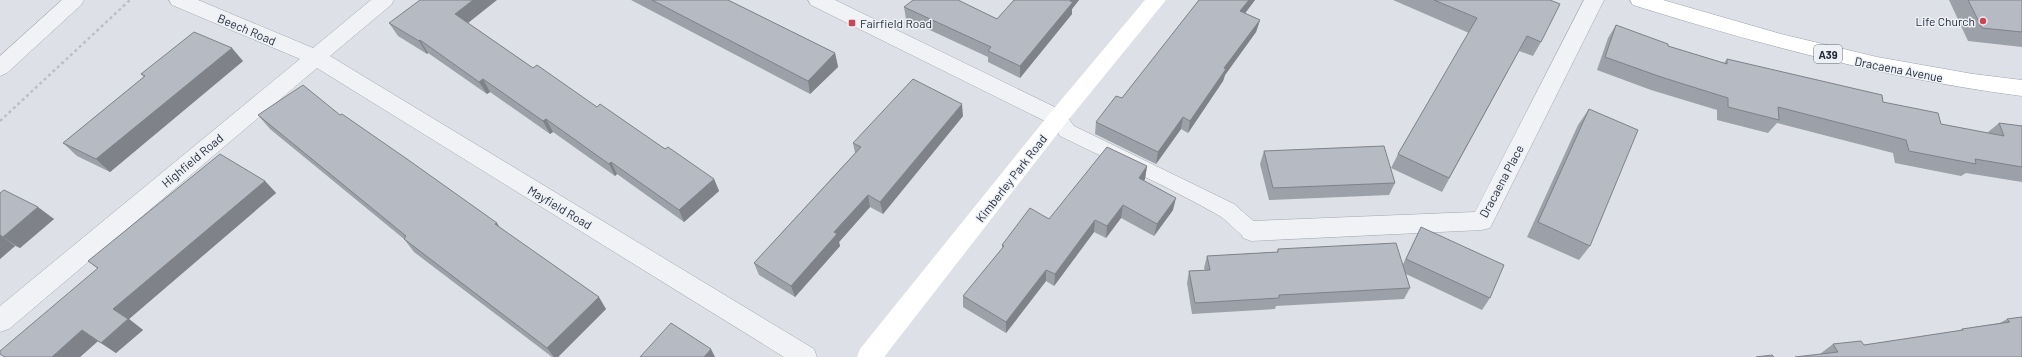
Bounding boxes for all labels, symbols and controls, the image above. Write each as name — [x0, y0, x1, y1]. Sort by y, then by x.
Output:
street label: Beech Road — [216, 10, 278, 48]
place label: Life Church — [1915, 14, 1975, 28]
place label: Fairfield Road — [860, 16, 932, 30]
marker: Life Church — [1978, 16, 1988, 26]
marker: Fairfield Road — [847, 18, 857, 28]
road number: A39 — [1814, 45, 1842, 63]
street label: Dracaena Avenue — [1854, 54, 1944, 84]
street label: Highfield Road — [158, 130, 226, 190]
street label: Kimberley Park Road — [973, 132, 1049, 224]
street label: Dracaena Place — [1476, 142, 1526, 220]
street label: Mayfield Road — [525, 182, 595, 232]

